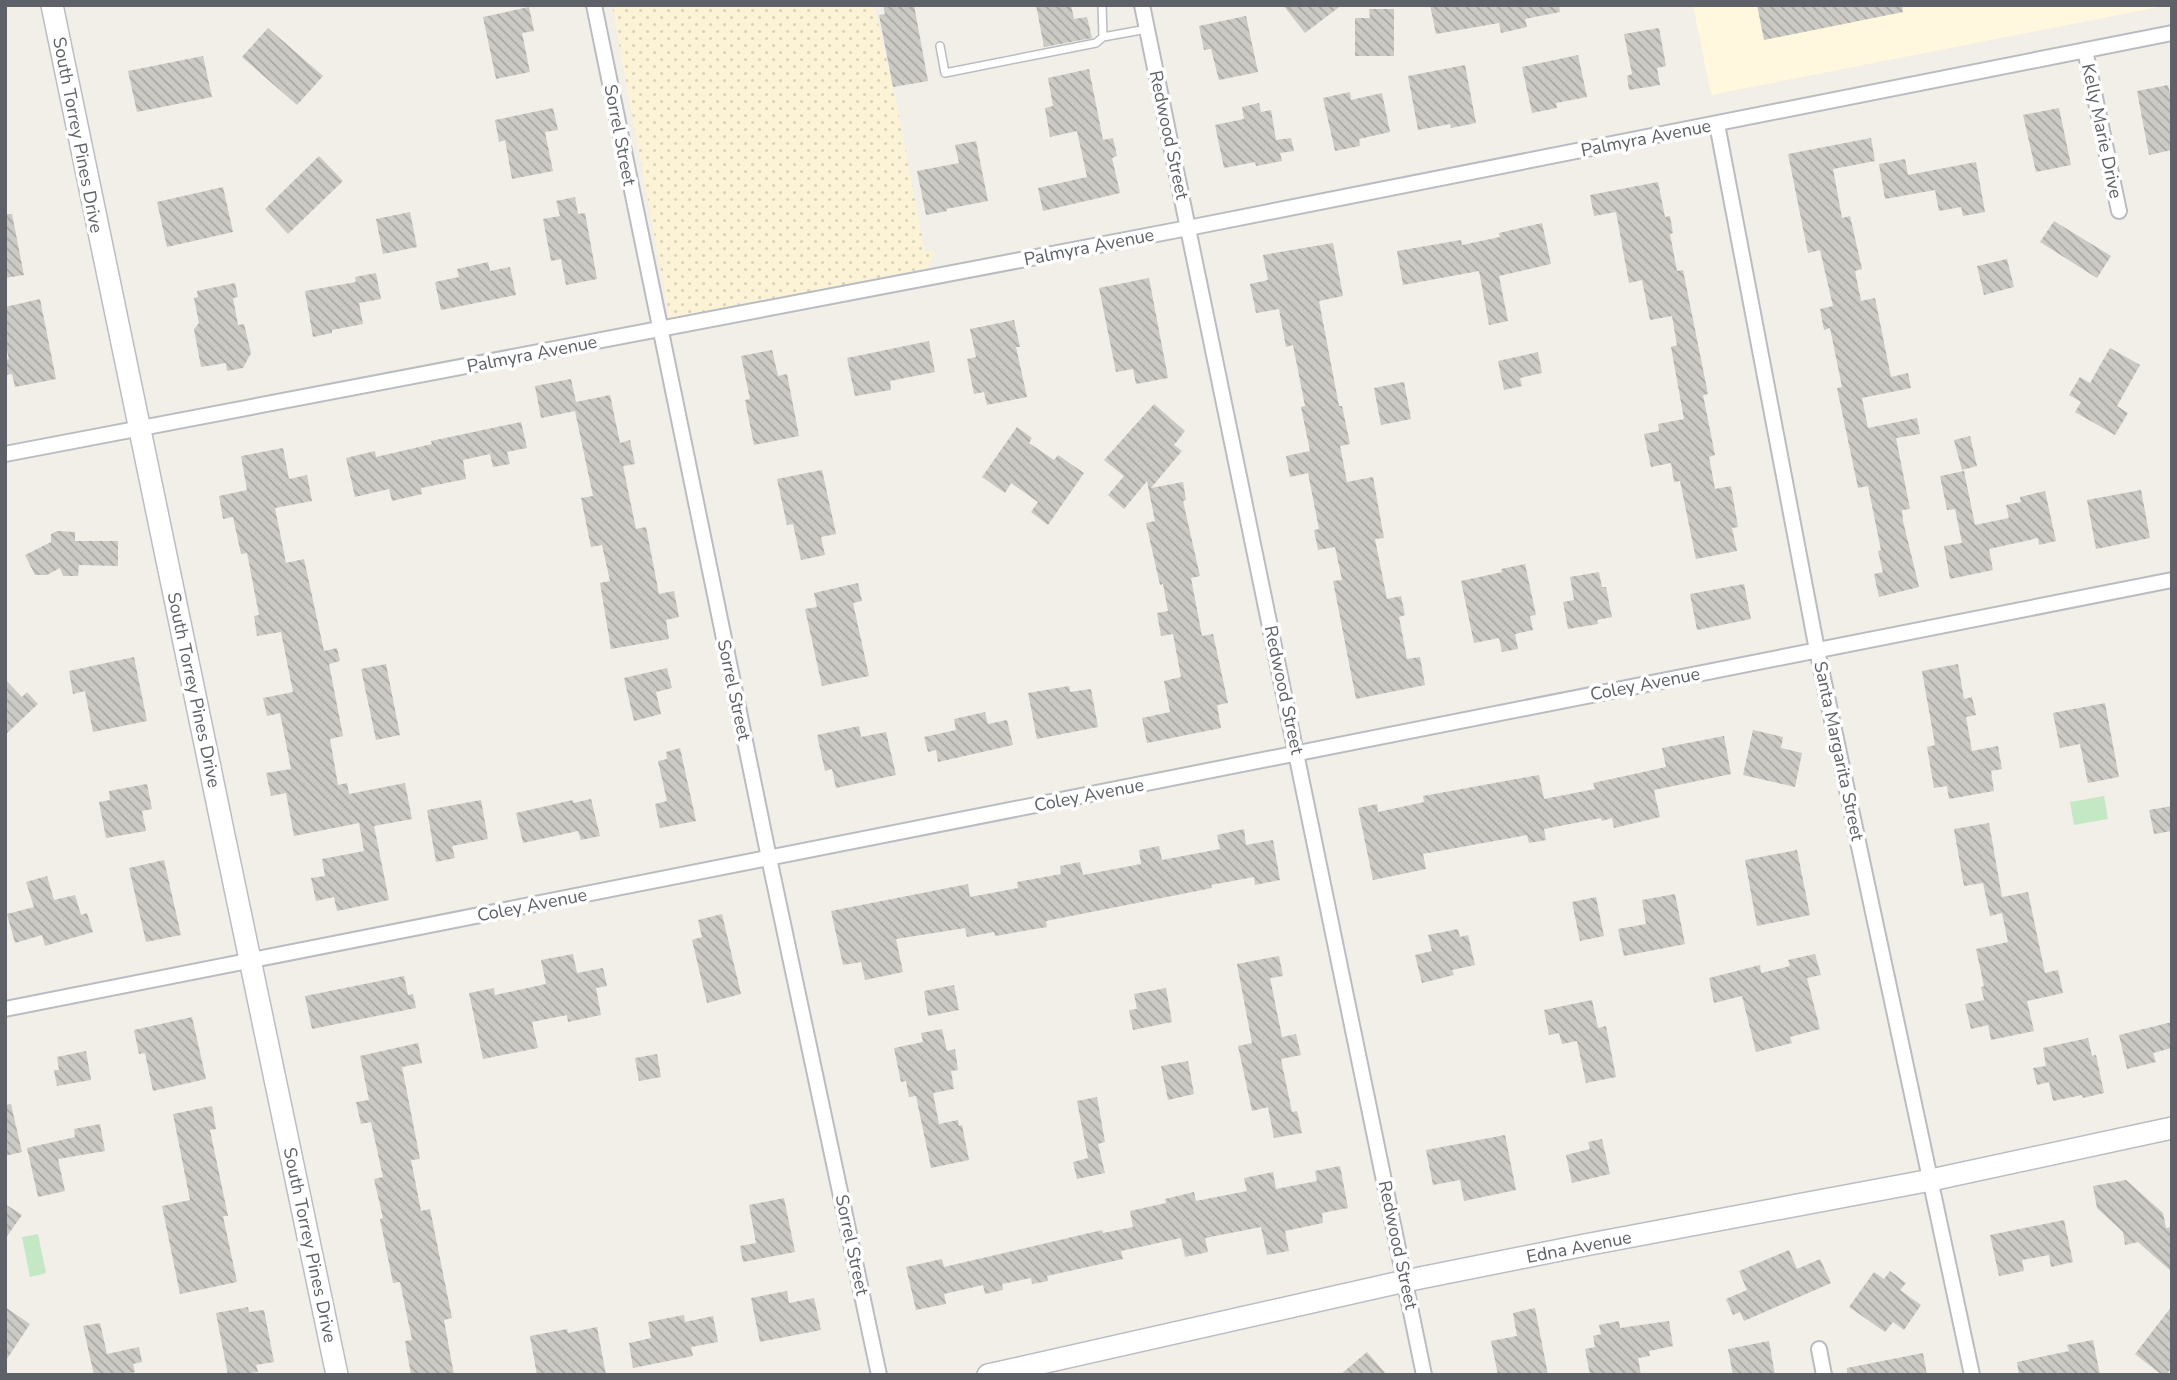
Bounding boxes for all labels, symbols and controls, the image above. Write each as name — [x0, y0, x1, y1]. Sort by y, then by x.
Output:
street label: South Torrey Pines Drive — [47, 35, 109, 235]
street label: Kelly Marie Drive — [2076, 61, 2128, 201]
street label: Redwood Street — [1144, 68, 1195, 202]
street label: Sorrel Street — [598, 82, 642, 188]
street label: Palmyra Avenue — [1579, 114, 1713, 162]
street label: Palmyra Avenue — [1022, 223, 1156, 271]
street label: Palmyra Avenue — [465, 330, 599, 378]
street label: South Torrey Pines Drive — [162, 590, 226, 790]
street label: Redwood Street — [1259, 623, 1310, 757]
street label: Sorrel Street — [712, 637, 757, 743]
street label: Santa Margarita Street — [1808, 659, 1870, 844]
street label: Coley Avenue — [1588, 662, 1702, 706]
street label: Coley Avenue — [1032, 773, 1146, 817]
street label: Coley Avenue — [475, 883, 589, 927]
street label: South Torrey Pines Drive — [278, 1145, 342, 1345]
street label: Redwood Street — [1373, 1178, 1424, 1312]
street label: Sorrel Street — [830, 1192, 875, 1298]
street label: Edna Avenue — [1524, 1225, 1634, 1269]

